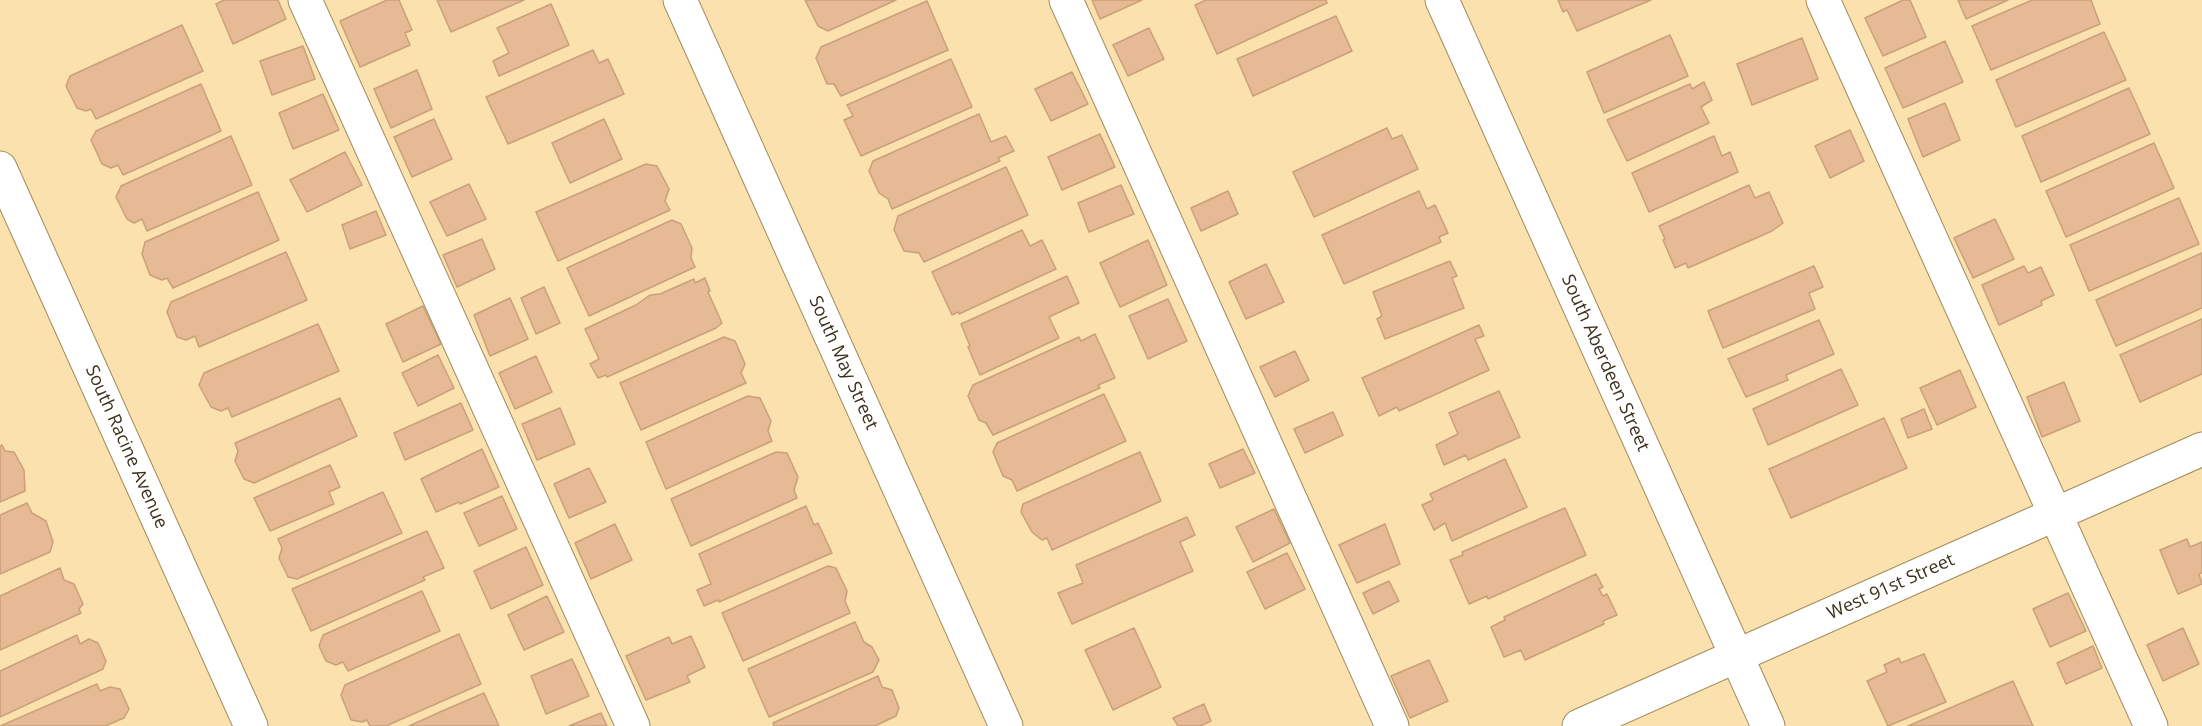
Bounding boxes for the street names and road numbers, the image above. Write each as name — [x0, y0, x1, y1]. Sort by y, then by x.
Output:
street label: South Aberdeen Street — [1556, 271, 1654, 455]
street label: South May Street — [804, 293, 882, 433]
street label: South Racine Avenue — [80, 362, 172, 532]
street label: West 91st Street — [1824, 549, 1958, 625]

